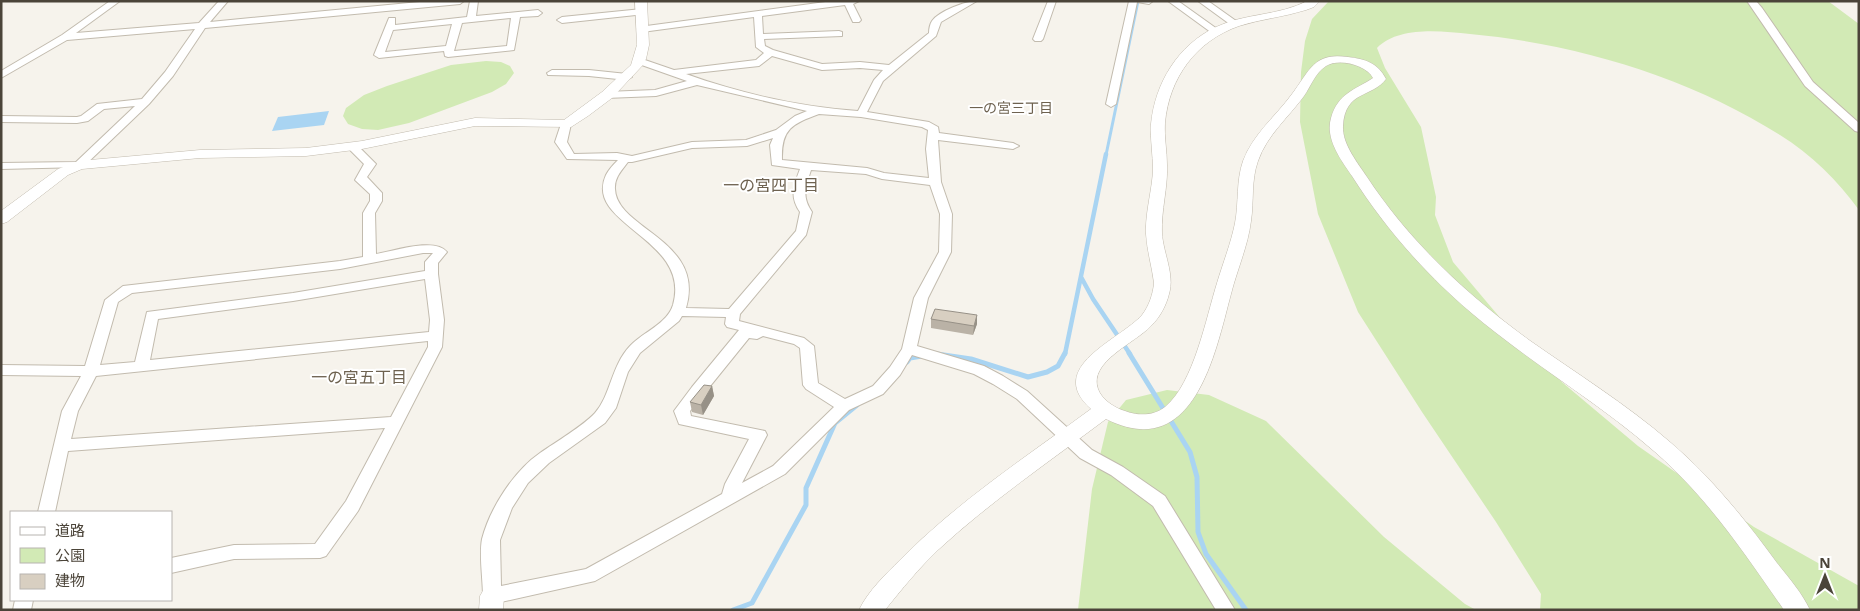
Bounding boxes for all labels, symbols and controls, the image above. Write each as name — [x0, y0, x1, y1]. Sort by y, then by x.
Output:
district label: 一の宮三丁目 — [969, 98, 1053, 117]
district label: 一の宮四丁目 — [723, 174, 819, 196]
district label: 一の宮五丁目 — [311, 366, 407, 388]
legend — [10, 511, 172, 601]
text: 道路 — [55, 520, 85, 540]
text: 公園 — [55, 545, 85, 565]
north arrow — [1800, 551, 1850, 601]
text: N — [1819, 553, 1831, 572]
text: 建物 — [55, 570, 85, 590]

